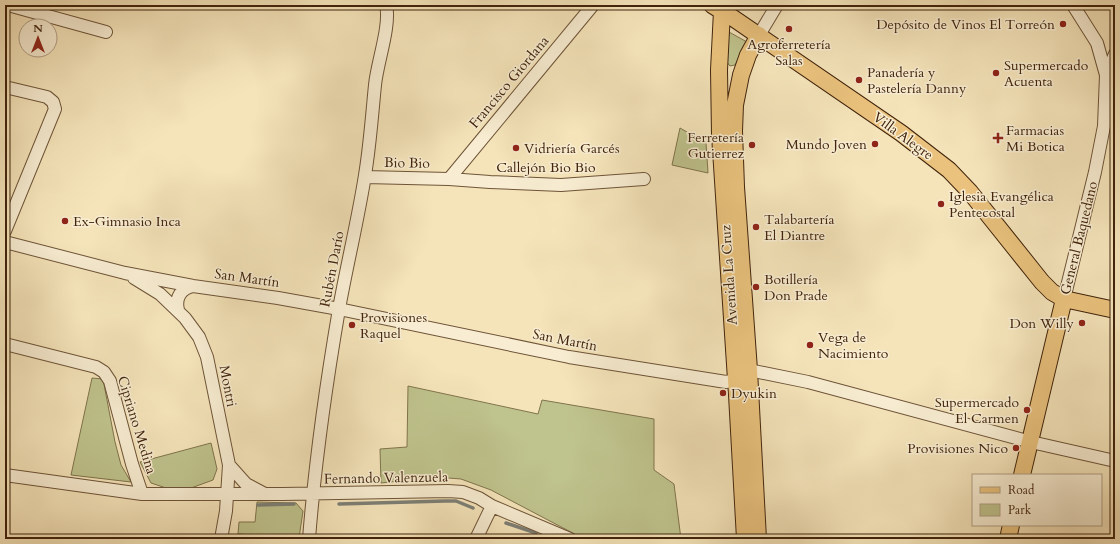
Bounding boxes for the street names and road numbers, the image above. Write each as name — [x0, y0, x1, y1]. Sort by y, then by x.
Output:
street label: Francisco Giordana — [465, 32, 553, 132]
street label: Villa Alegre — [869, 108, 937, 164]
street label: Bio Bio — [384, 153, 430, 173]
street label: Callejón Bio Bio — [496, 158, 596, 177]
street label: General Baquedano — [1056, 179, 1102, 297]
street label: Avenida La Cruz — [716, 223, 742, 326]
street label: Rubén Darío — [315, 229, 349, 309]
street label: San Martín — [213, 264, 281, 292]
street label: San Martín — [531, 324, 599, 356]
street label: Montri — [215, 363, 241, 409]
street label: Cipriano Medina — [113, 374, 161, 476]
street label: Fernando Valenzuela — [324, 467, 448, 489]

